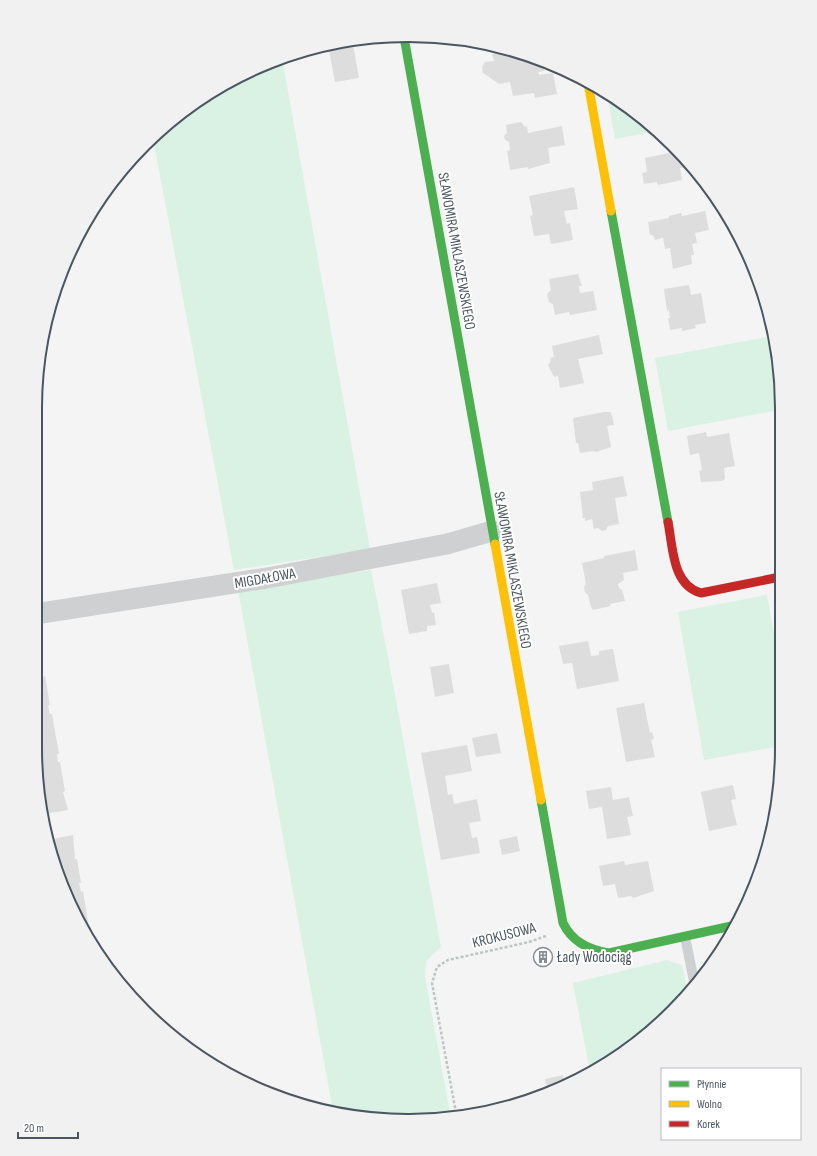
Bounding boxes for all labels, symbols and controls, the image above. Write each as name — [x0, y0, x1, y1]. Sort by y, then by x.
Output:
street label: SŁAWOMIRA MIKLASZEWSKIEGO — [433, 171, 480, 331]
street label: SŁAWOMIRA MIKLASZEWSKIEGO — [489, 490, 536, 650]
street label: MIGDAŁOWA — [233, 564, 298, 593]
street label: KROKUSOWA — [470, 918, 538, 953]
building icon: Łady Wodociąg — [532, 946, 554, 968]
place label: Łady Wodociąg — [556, 948, 632, 967]
legend — [661, 1068, 801, 1140]
text: Płynnie — [697, 1077, 727, 1092]
text: Wolno — [697, 1097, 722, 1112]
scale bar — [18, 1114, 78, 1140]
text: Korek — [697, 1117, 720, 1132]
text: 20 m — [24, 1121, 44, 1136]

